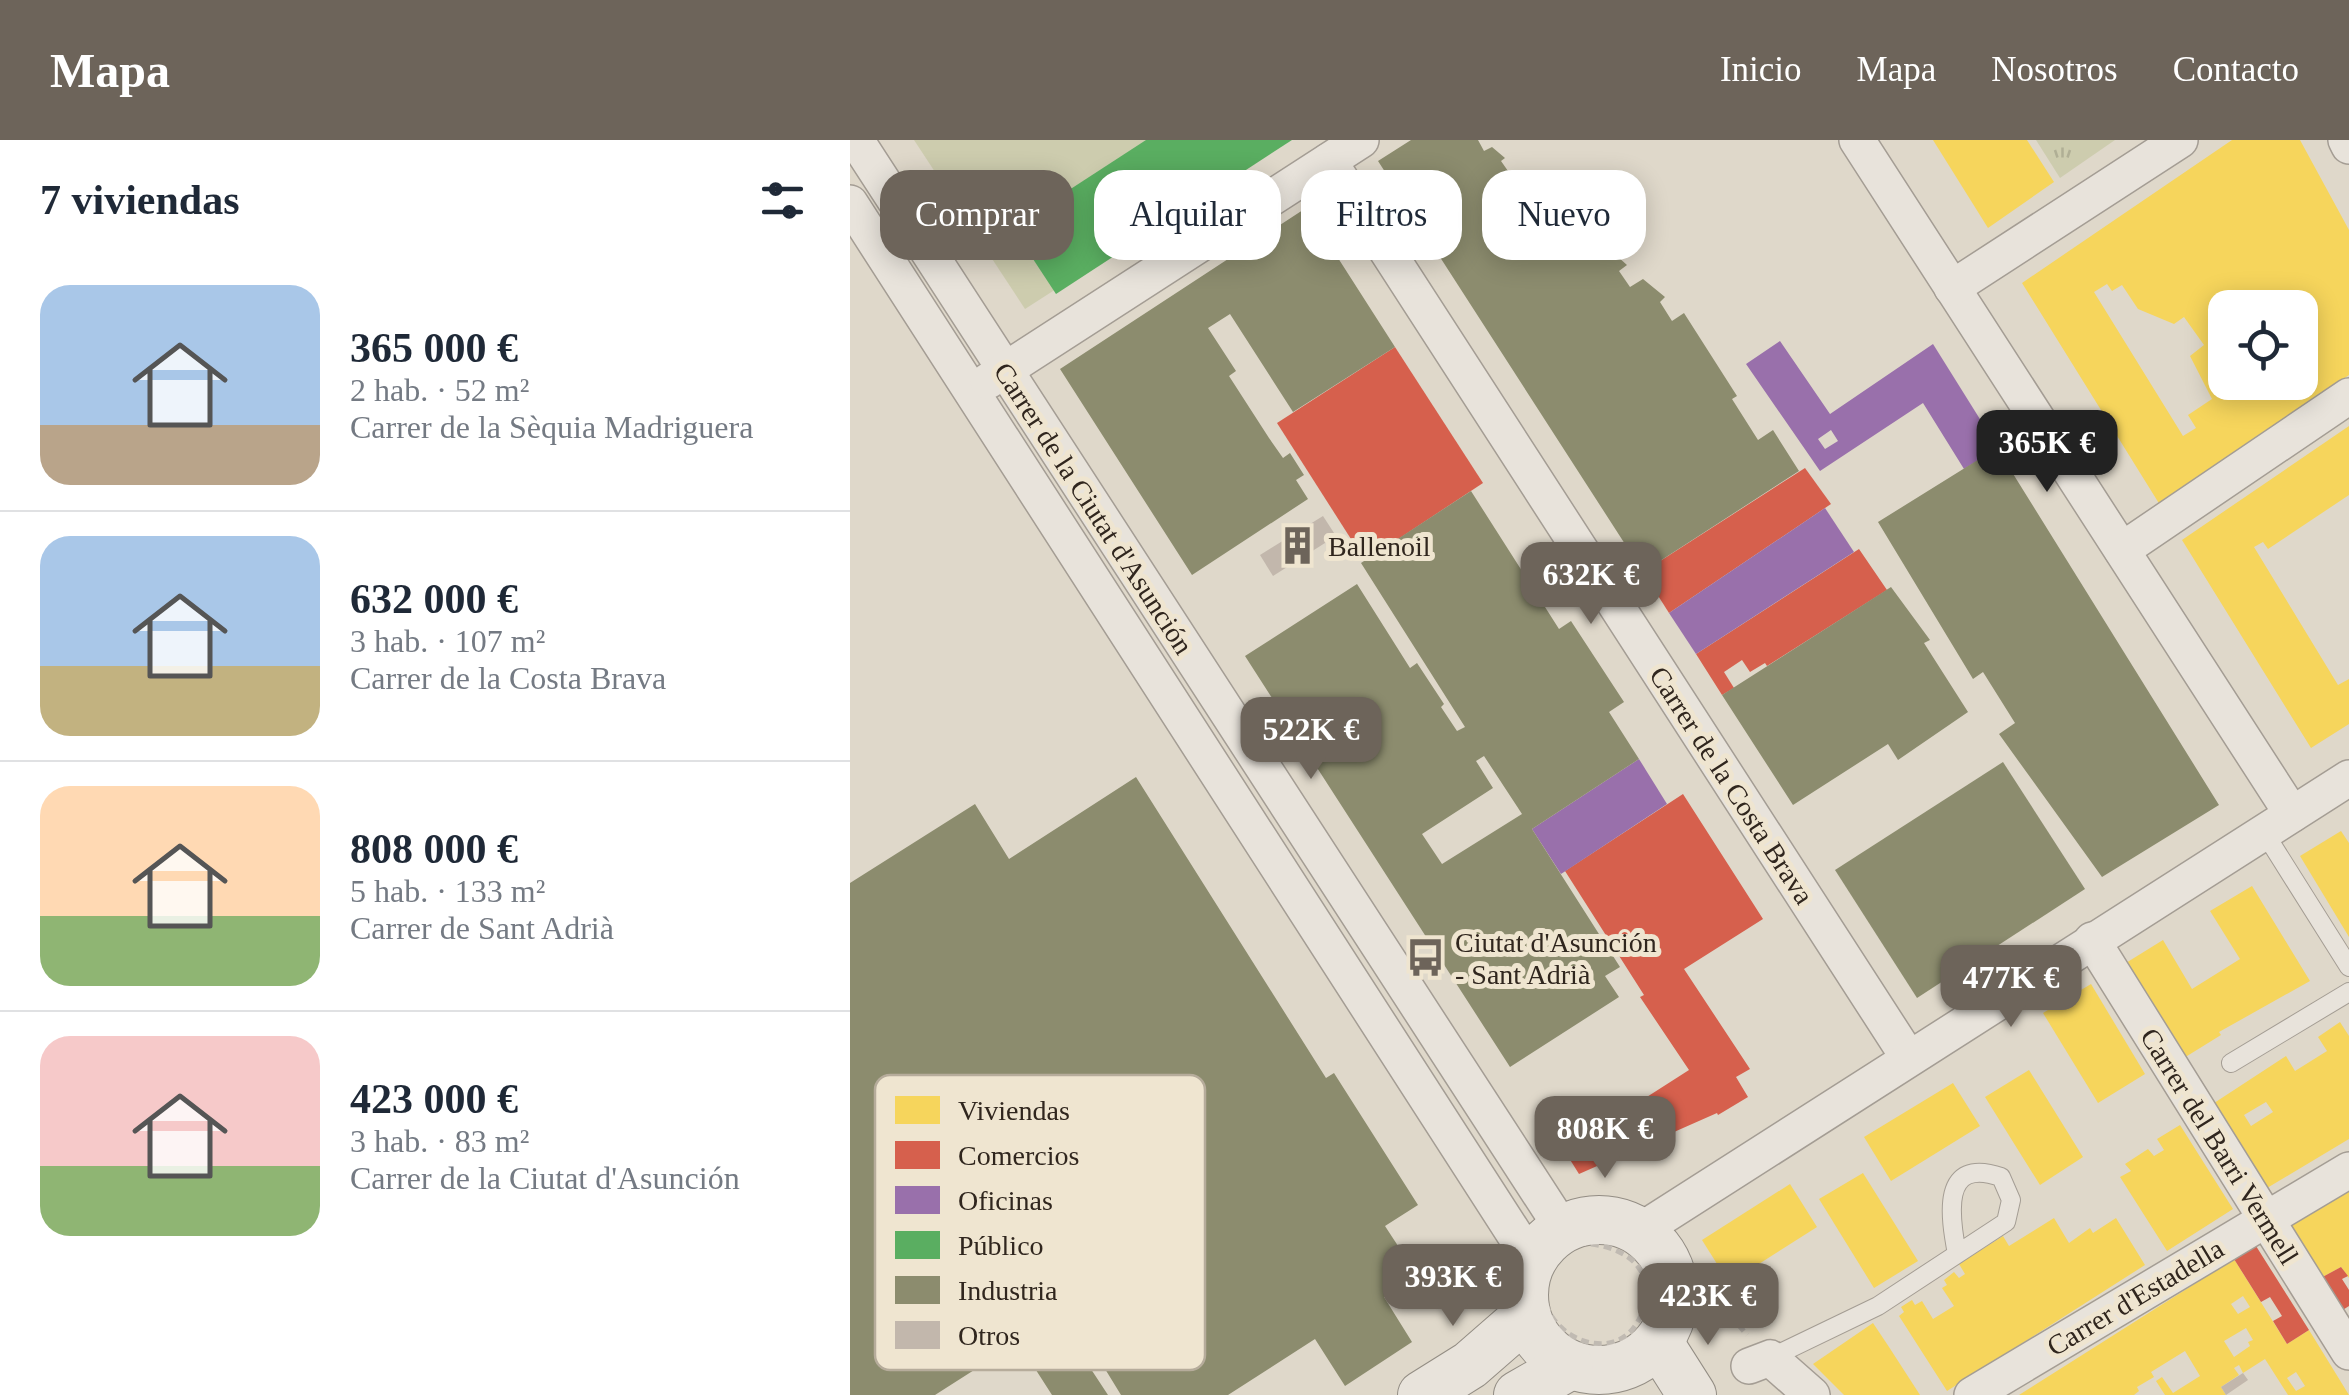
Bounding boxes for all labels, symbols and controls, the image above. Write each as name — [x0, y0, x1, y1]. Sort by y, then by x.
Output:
text: Mapa — [50, 44, 170, 97]
text: Inicio — [1720, 50, 1802, 89]
text: Mapa — [1857, 50, 1936, 89]
text: Nosotros — [1991, 50, 2118, 89]
text: Contacto — [2173, 50, 2299, 89]
chip: Comprar — [880, 170, 1074, 260]
chip: Alquilar — [1094, 170, 1281, 260]
chip: Filtros — [1301, 170, 1462, 260]
chip: Nuevo — [1482, 170, 1646, 260]
icon: filters — [755, 173, 810, 228]
text: 7 viviendas — [40, 177, 240, 223]
map controls — [2208, 290, 2318, 400]
button: locate — [2208, 290, 2318, 400]
icon: home — [120, 325, 240, 445]
text: 365 000 € — [350, 325, 518, 371]
street label: Carrer de la Ciutat d'Asunción — [988, 357, 1199, 660]
text: 2 hab. · 52 m² — [350, 372, 529, 408]
text: Carrer de la Sèquia Madriguera — [350, 409, 753, 445]
pin: 365K € — [1966, 410, 2128, 495]
text: 365K € — [1999, 424, 2095, 460]
building icon: Ballenoil — [1277, 525, 1319, 567]
place label: Ballenoil — [1328, 531, 1431, 562]
pin: 632K € — [1510, 542, 1672, 627]
text: 632K € — [1543, 556, 1639, 592]
icon: home — [120, 576, 240, 696]
text: 632 000 € — [350, 576, 518, 622]
text: 3 hab. · 107 m² — [350, 623, 545, 659]
text: Carrer de la Costa Brava — [350, 660, 666, 696]
street label: Carrer de la Costa Brava — [1643, 661, 1820, 910]
pin: 522K € — [1230, 697, 1392, 782]
text: 522K € — [1263, 711, 1359, 747]
icon: home — [120, 826, 240, 946]
text: 808 000 € — [350, 826, 518, 872]
text: 5 hab. · 133 m² — [350, 873, 545, 909]
text: Carrer de Sant Adrià — [350, 910, 614, 946]
place label: Ciutat d'Asunción - Sant Adrià — [1455, 927, 1657, 990]
bus stop icon: Ciutat d'Asunción - Sant Adrià — [1404, 937, 1446, 979]
pin: 477K € — [1930, 945, 2092, 1030]
text: 477K € — [1963, 959, 2059, 995]
street label: Carrer del Barri Vermell — [2134, 1023, 2305, 1270]
legend — [875, 1075, 1205, 1370]
icon: home — [120, 1076, 240, 1196]
text: 423 000 € — [350, 1076, 518, 1122]
text: Viviendas — [958, 1095, 1070, 1126]
pin: 808K € — [1524, 1096, 1686, 1181]
text: 808K € — [1557, 1110, 1653, 1146]
text: 3 hab. · 83 m² — [350, 1123, 529, 1159]
text: Comercios — [958, 1140, 1079, 1171]
text: Carrer de la Ciutat d'Asunción — [350, 1160, 740, 1196]
text: Oficinas — [958, 1185, 1053, 1216]
text: Público — [958, 1230, 1044, 1261]
street label: Carrer d'Estadella — [2041, 1232, 2230, 1362]
pin: 393K € — [1372, 1244, 1534, 1329]
text: 393K € — [1405, 1258, 1501, 1294]
pin: 423K € — [1627, 1263, 1789, 1348]
text: Industria — [958, 1275, 1058, 1306]
text: 423K € — [1660, 1277, 1756, 1313]
text: Otros — [958, 1320, 1020, 1351]

